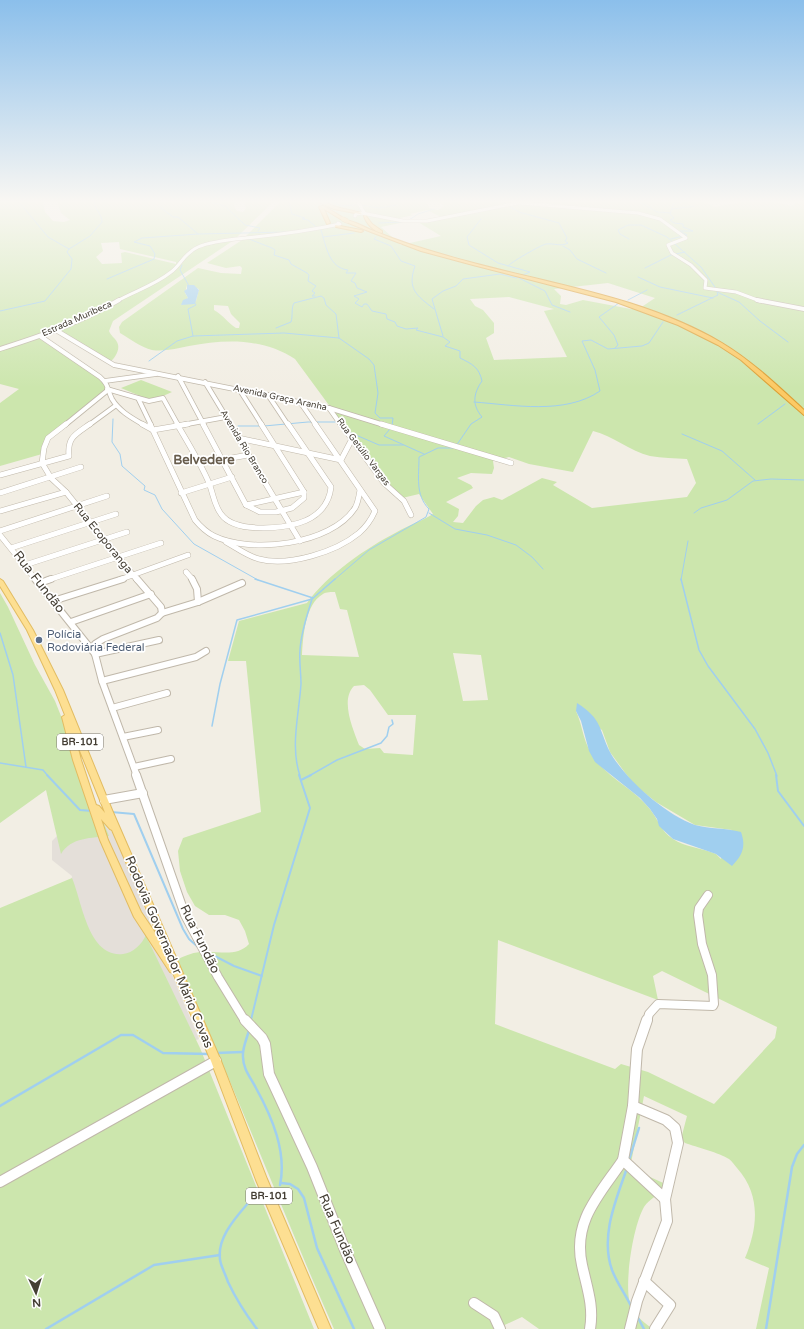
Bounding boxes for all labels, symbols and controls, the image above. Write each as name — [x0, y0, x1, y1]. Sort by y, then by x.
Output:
street label: Estrada Muribeca — [40, 299, 114, 339]
street label: Avenida Graça Aranha — [232, 383, 328, 413]
street label: Avenida Rio Branco — [218, 408, 271, 486]
street label: Rua Getúlio Vargas — [334, 416, 392, 488]
district label: Belvedere — [173, 452, 235, 468]
street label: Rua Ecoporanga — [71, 500, 135, 576]
street label: Rua Fundão — [10, 548, 68, 616]
place label: Polícia Rodoviária Federal — [47, 628, 145, 654]
marker: Polícia Rodoviária Federal — [34, 635, 44, 645]
road number: BR-101 — [57, 734, 103, 750]
street label: Rodovia Governador Mário Covas — [121, 854, 217, 1050]
street label: Rua Fundão — [176, 902, 224, 976]
road number: BR-101 — [246, 1188, 292, 1204]
street label: Rua Fundão — [315, 1192, 359, 1267]
north arrow — [16, 1273, 56, 1313]
text: N — [32, 1296, 42, 1309]

